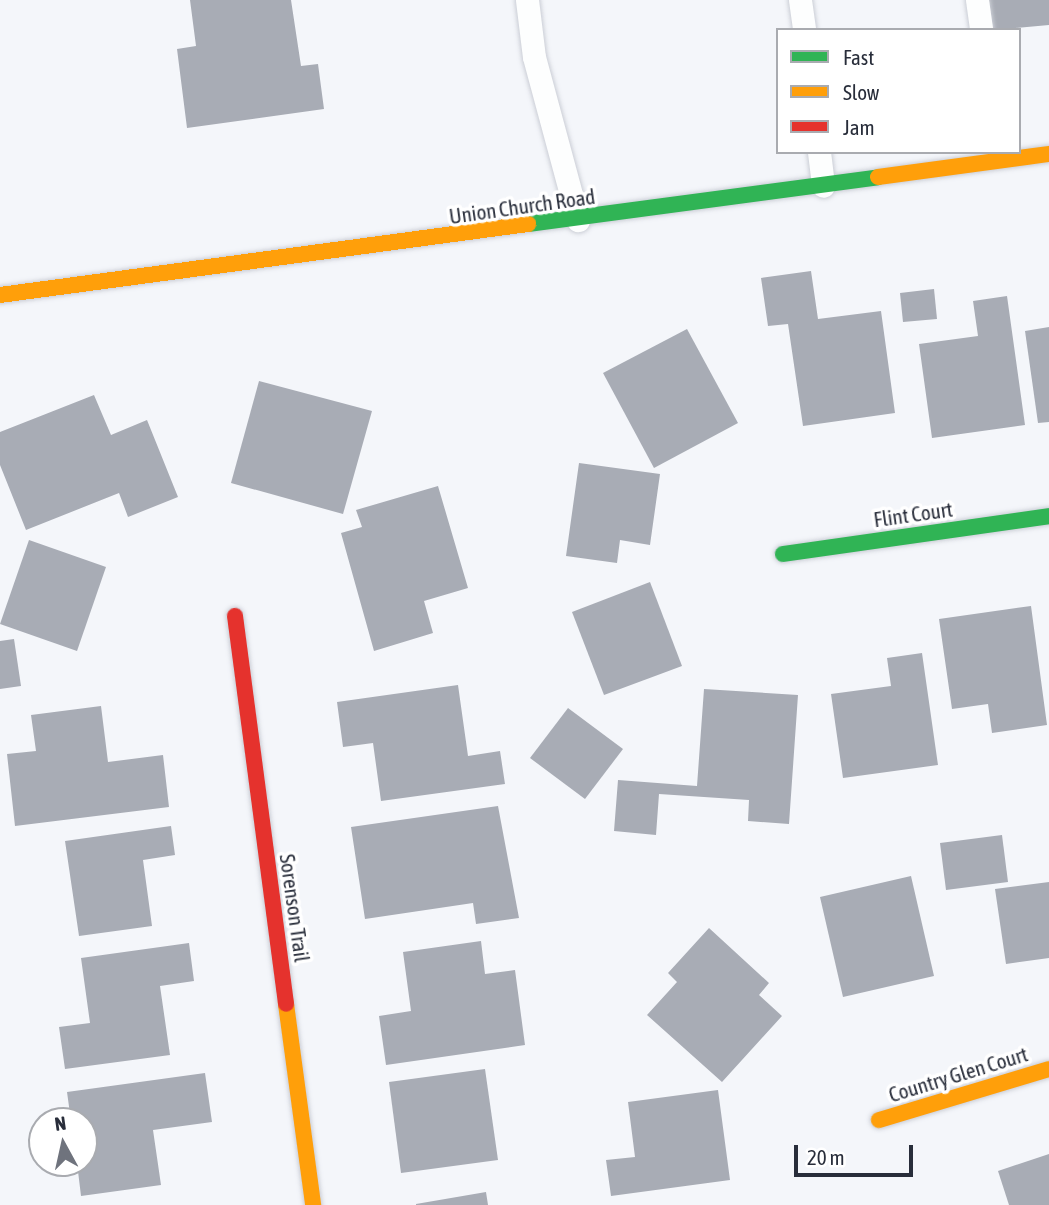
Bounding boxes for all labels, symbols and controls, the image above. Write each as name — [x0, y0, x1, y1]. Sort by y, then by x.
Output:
legend — [776, 28, 1021, 154]
text: Fast — [843, 45, 874, 69]
text: Slow — [843, 80, 879, 104]
text: Jam — [843, 115, 875, 139]
street label: Union Church Road — [447, 183, 597, 229]
street label: Flint Court — [872, 496, 954, 532]
street label: Sorenson Trail — [275, 852, 315, 964]
street label: Country Glen Court — [885, 1041, 1031, 1107]
north arrow — [28, 1107, 98, 1177]
text: N — [53, 1112, 67, 1135]
scale bar — [797, 1132, 916, 1176]
text: 20 m — [807, 1145, 845, 1169]

